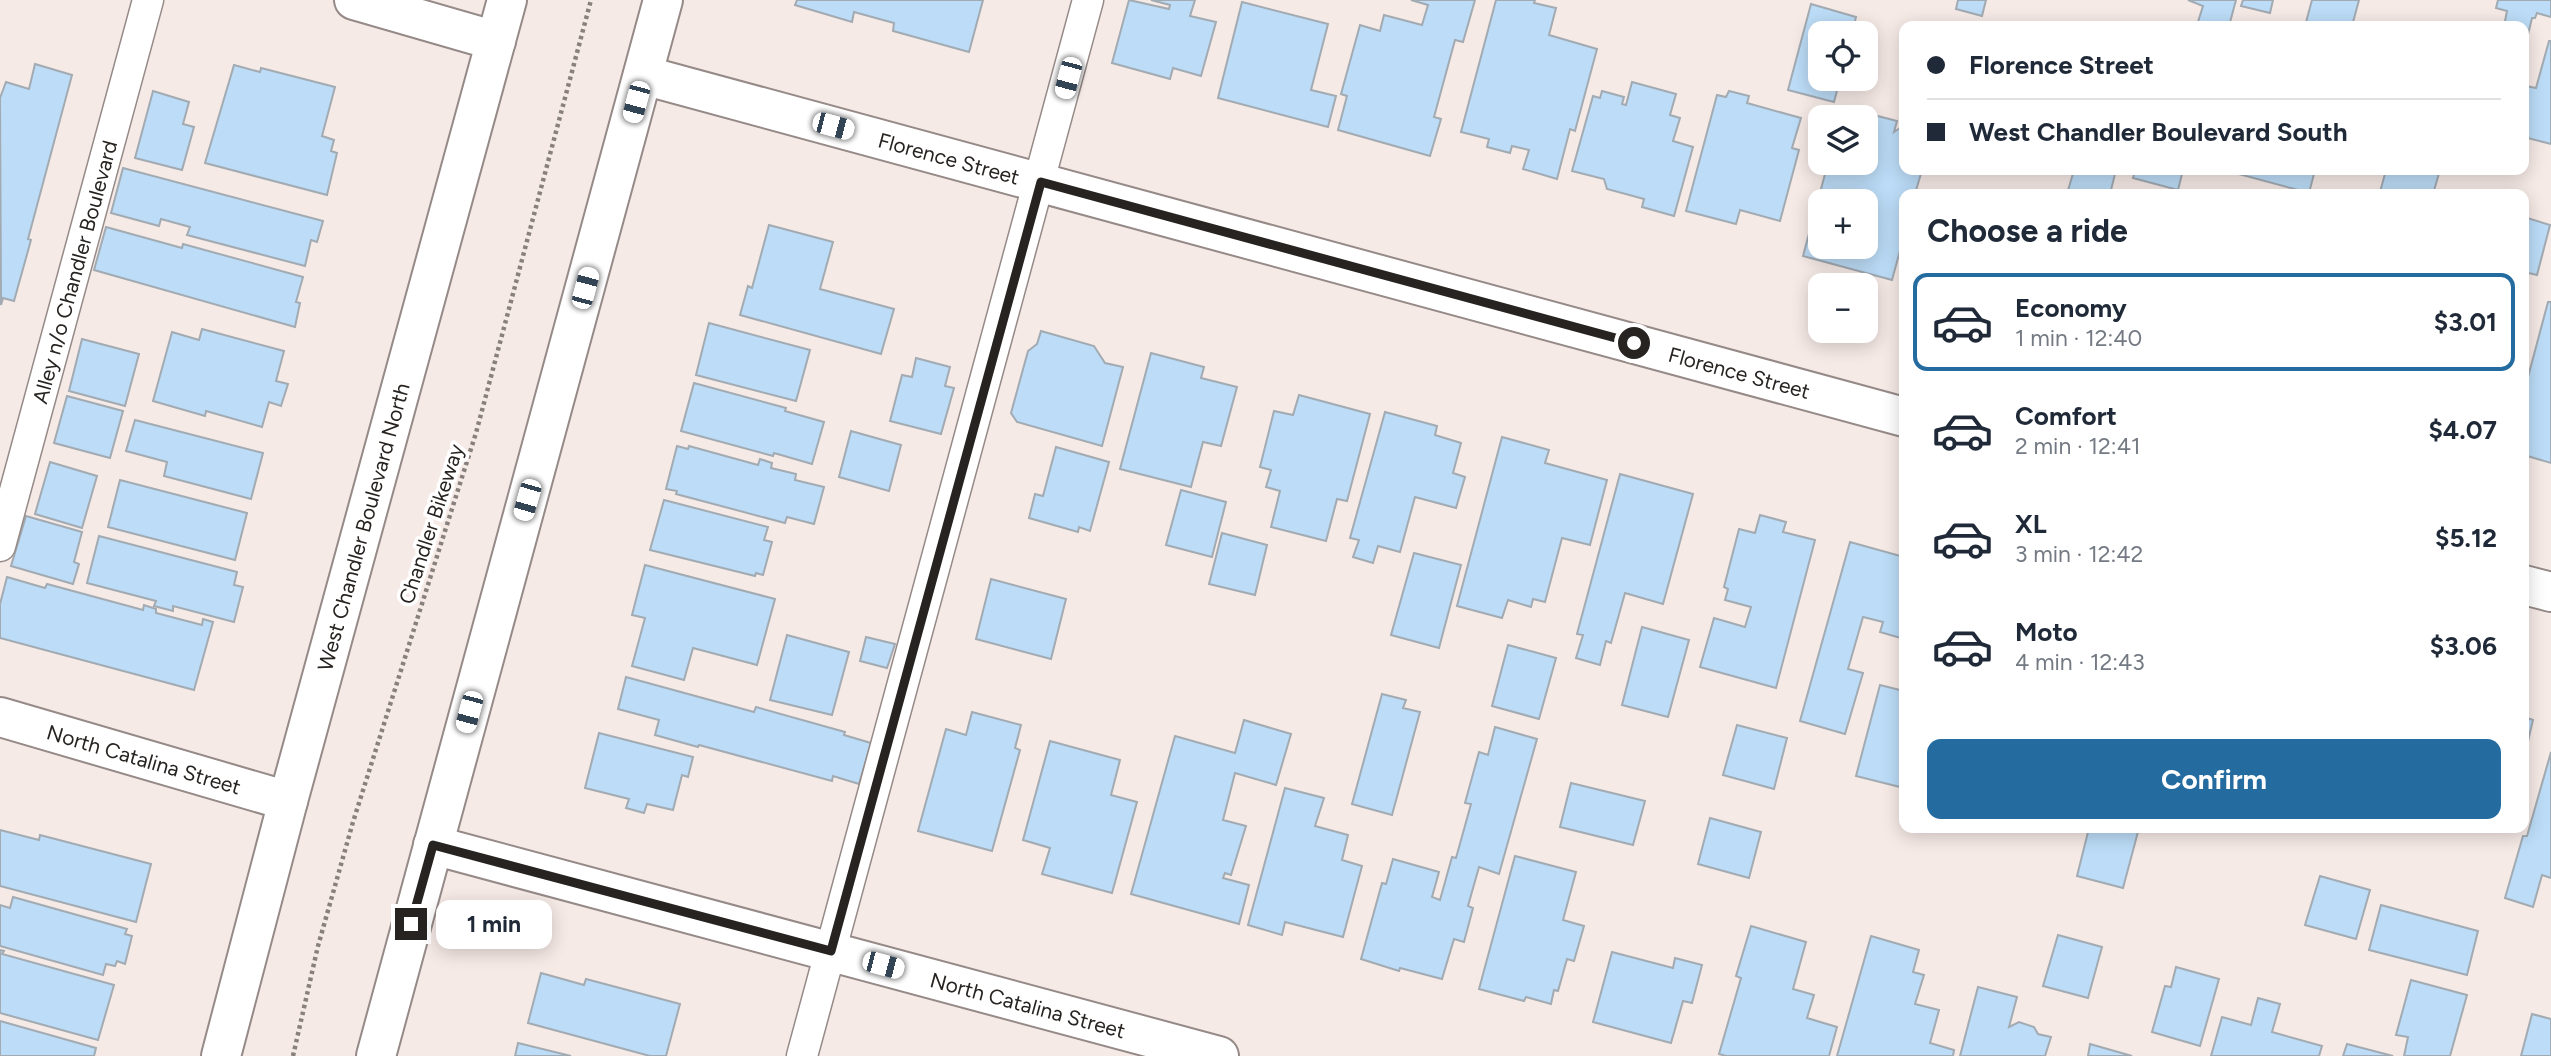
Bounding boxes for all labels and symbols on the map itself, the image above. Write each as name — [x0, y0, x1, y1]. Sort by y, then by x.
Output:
car — [1053, 55, 1084, 101]
car — [621, 79, 652, 125]
car — [810, 110, 857, 142]
street label: Florence Street — [876, 127, 1022, 189]
street label: Alley n/o Chandler Boulevard — [27, 138, 122, 406]
car — [570, 265, 601, 311]
route start — [1618, 327, 1650, 359]
street label: Florence Street — [1666, 341, 1813, 403]
street label: West Chandler Boulevard North — [312, 380, 414, 674]
street label: Chandler Bikeway — [393, 441, 469, 607]
car — [512, 477, 543, 523]
car — [454, 689, 485, 735]
street label: North Catalina Street — [44, 719, 244, 799]
callout: 1 min — [436, 900, 551, 948]
route end — [395, 908, 427, 940]
car — [860, 949, 907, 981]
street label: North Catalina Street — [928, 967, 1128, 1043]

